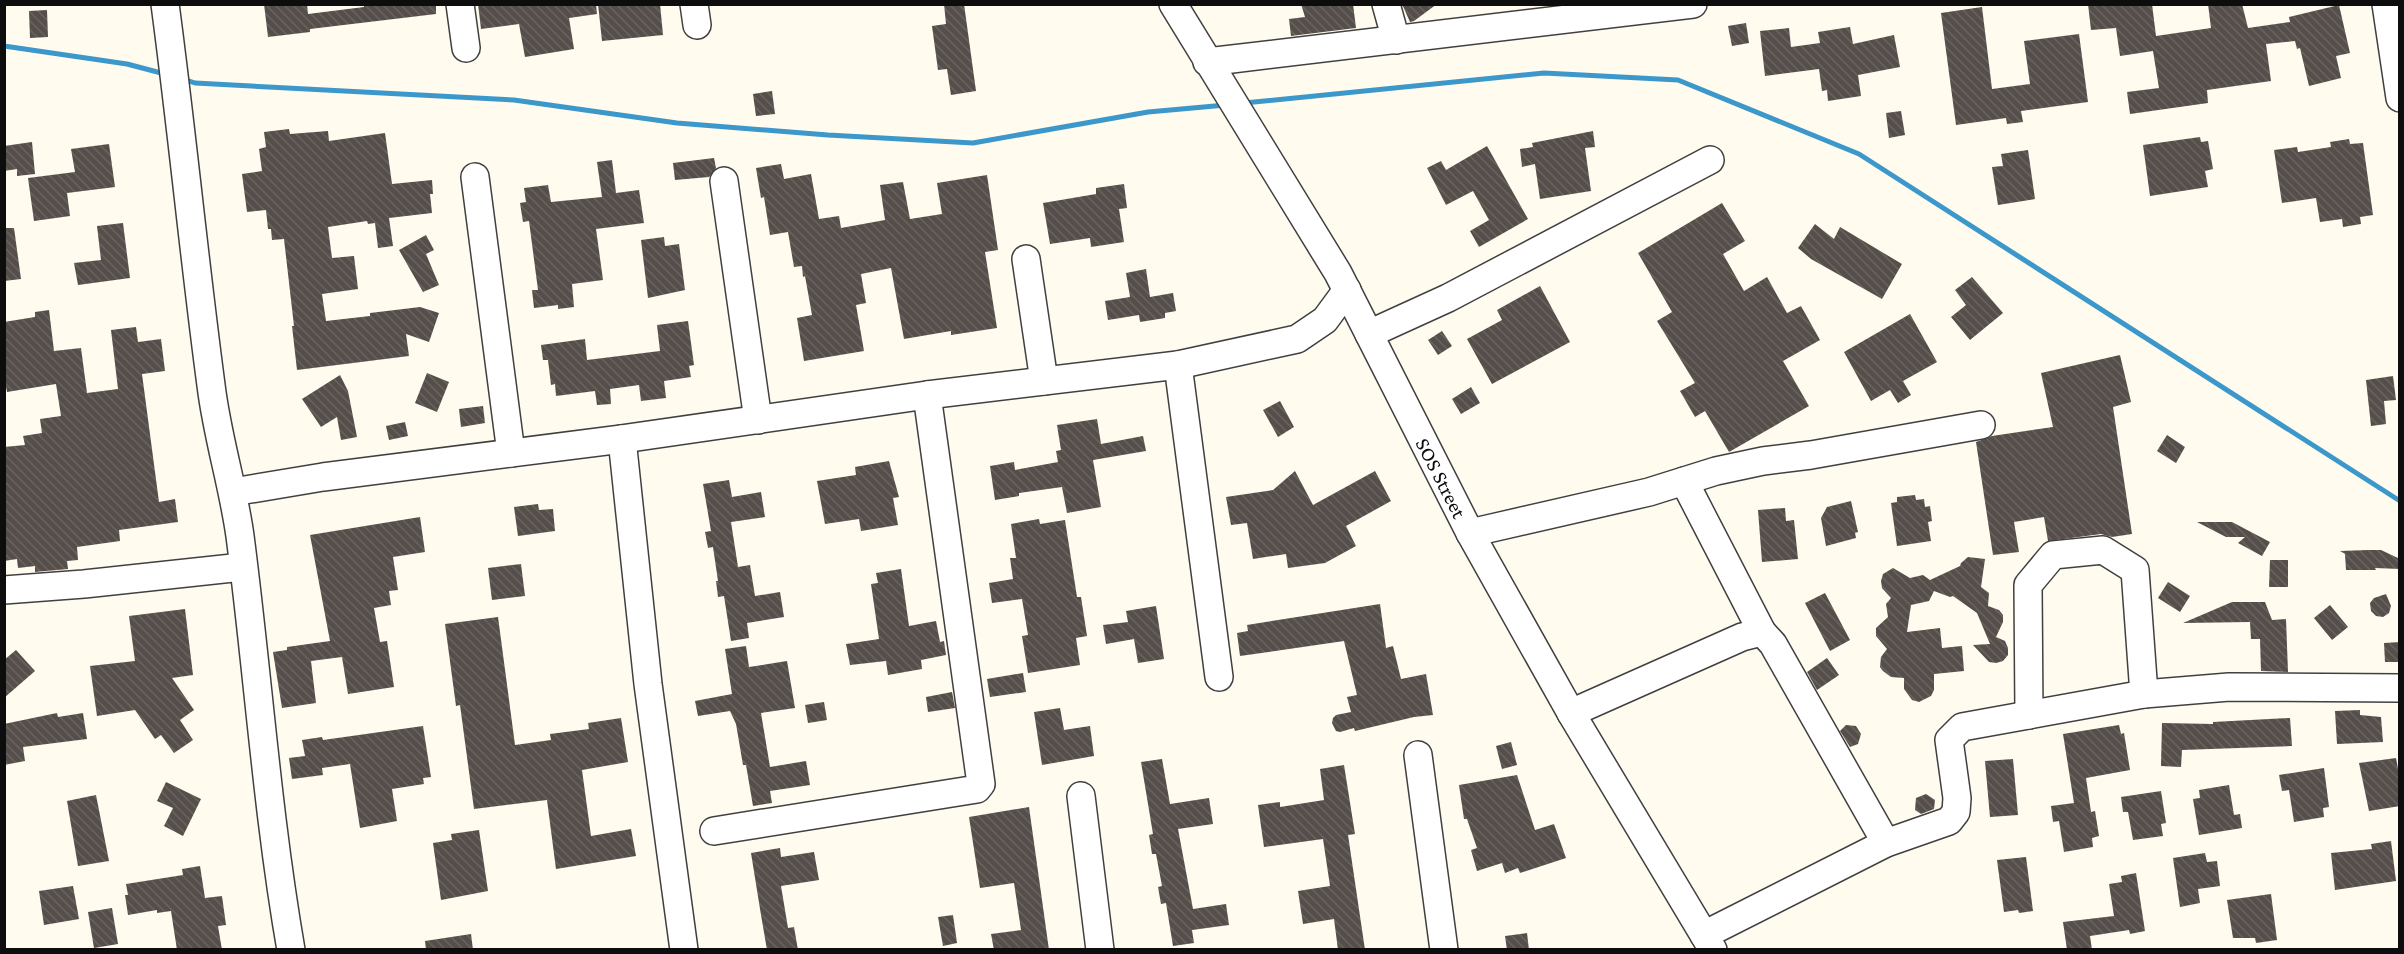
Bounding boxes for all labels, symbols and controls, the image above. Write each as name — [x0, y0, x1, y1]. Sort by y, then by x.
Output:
street label: SOS Street — [1411, 434, 1472, 523]

